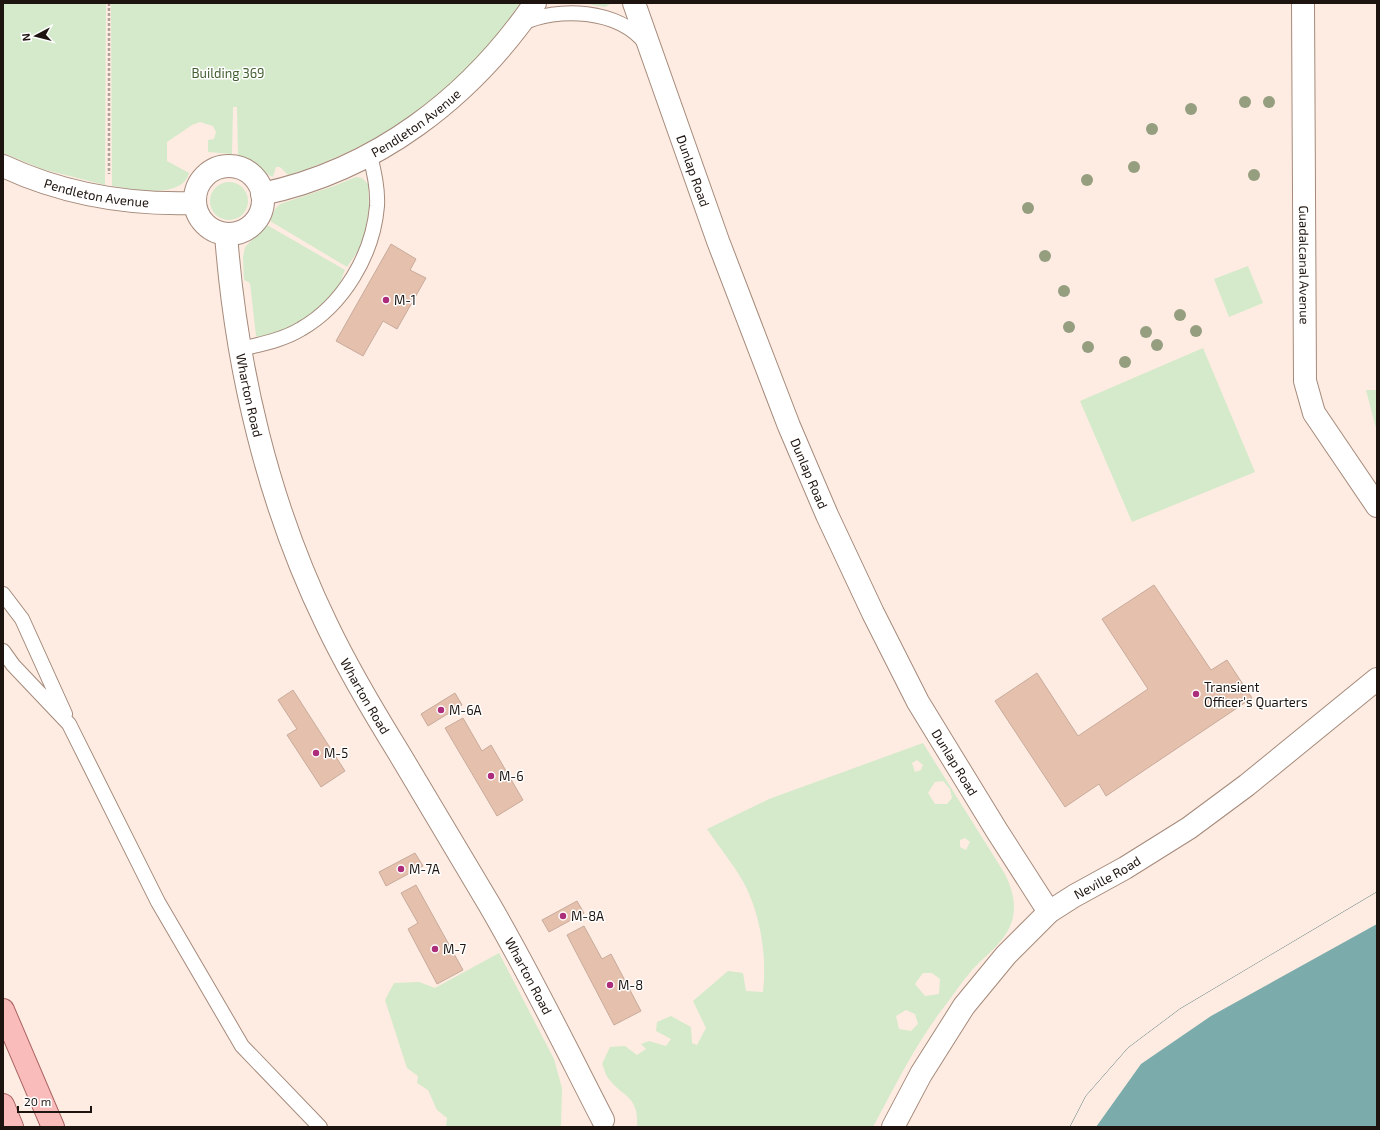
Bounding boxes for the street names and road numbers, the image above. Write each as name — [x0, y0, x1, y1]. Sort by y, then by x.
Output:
street label: Pendleton Avenue — [368, 85, 464, 160]
street label: Dunlap Road — [673, 133, 713, 209]
street label: Pendleton Avenue — [42, 175, 150, 210]
street label: Guadalcanal Avenue — [1296, 205, 1313, 325]
street label: Wharton Road — [233, 352, 266, 439]
street label: Dunlap Road — [787, 436, 831, 511]
street label: Wharton Road — [337, 655, 393, 737]
street label: Dunlap Road — [928, 726, 981, 798]
street label: Neville Road — [1071, 852, 1143, 902]
street label: Wharton Road — [502, 934, 556, 1017]

